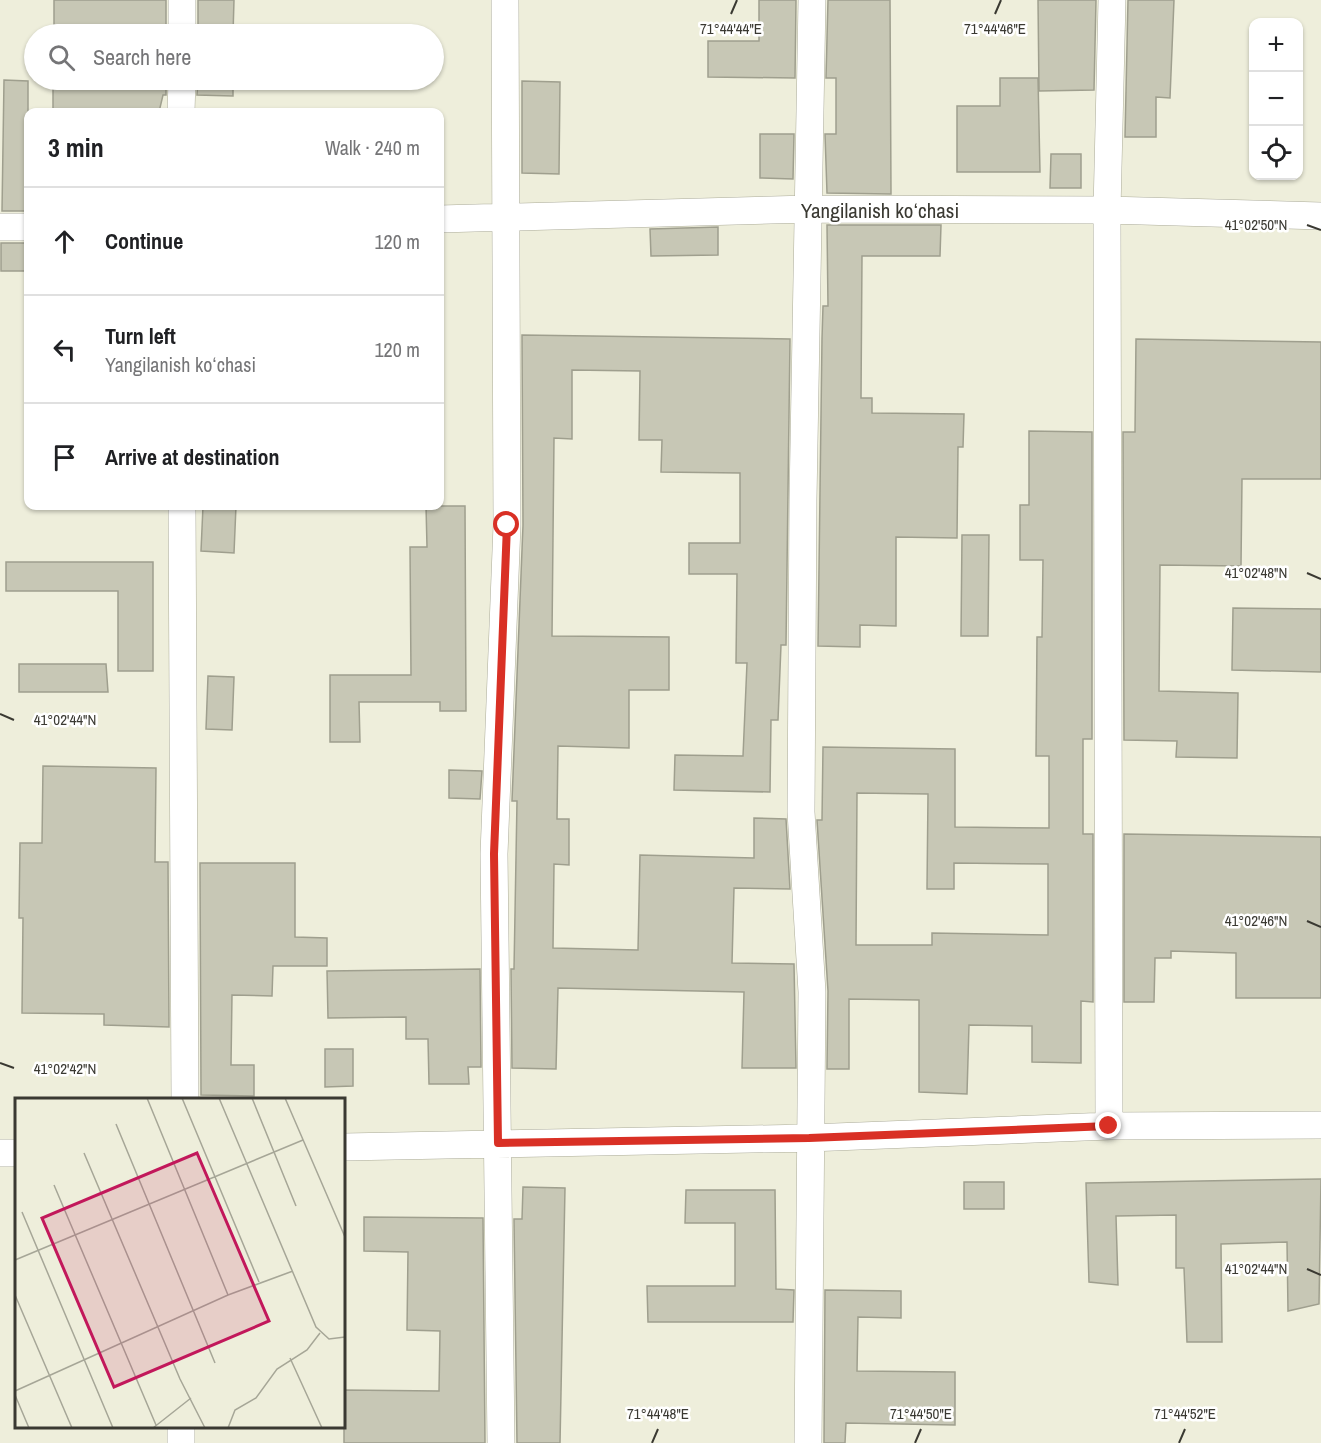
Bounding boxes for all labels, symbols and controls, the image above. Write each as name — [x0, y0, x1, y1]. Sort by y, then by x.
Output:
text: 71°44'44"E — [700, 18, 762, 39]
text: 71°44'46"E — [964, 18, 1026, 39]
map controls — [1249, 18, 1303, 180]
button: + — [1249, 18, 1303, 72]
search box — [24, 24, 444, 90]
icon: search — [45, 41, 78, 74]
text: Search here — [93, 42, 191, 72]
button: − — [1249, 72, 1303, 126]
button: locate — [1249, 126, 1303, 180]
text: 3 min — [48, 130, 104, 165]
text: Walk · 240 m — [325, 134, 420, 161]
street label: Yangilanish koʻchasi — [801, 196, 959, 225]
text: 41°02'50"N — [1225, 214, 1287, 235]
icon: ahead — [48, 225, 81, 258]
text: Continue — [105, 226, 183, 256]
text: 120 m — [374, 228, 420, 255]
text: Turn left — [105, 321, 176, 351]
icon: left — [48, 333, 81, 366]
text: 120 m — [374, 336, 420, 363]
text: Yangilanish koʻchasi — [105, 351, 256, 378]
icon: arrive — [48, 441, 81, 474]
text: Arrive at destination — [105, 442, 279, 472]
route start — [493, 511, 519, 537]
text: 41°02'48"N — [1225, 562, 1287, 583]
text: 41°02'44"N — [34, 709, 96, 730]
text: 41°02'46"N — [1225, 910, 1287, 931]
text: 41°02'42"N — [34, 1058, 96, 1079]
inset map — [15, 1098, 345, 1428]
route end — [1095, 1112, 1121, 1138]
text: 41°02'44"N — [1225, 1258, 1287, 1279]
text: 71°44'48"E — [627, 1403, 689, 1424]
text: 71°44'50"E — [890, 1403, 952, 1424]
text: 71°44'52"E — [1154, 1403, 1216, 1424]

